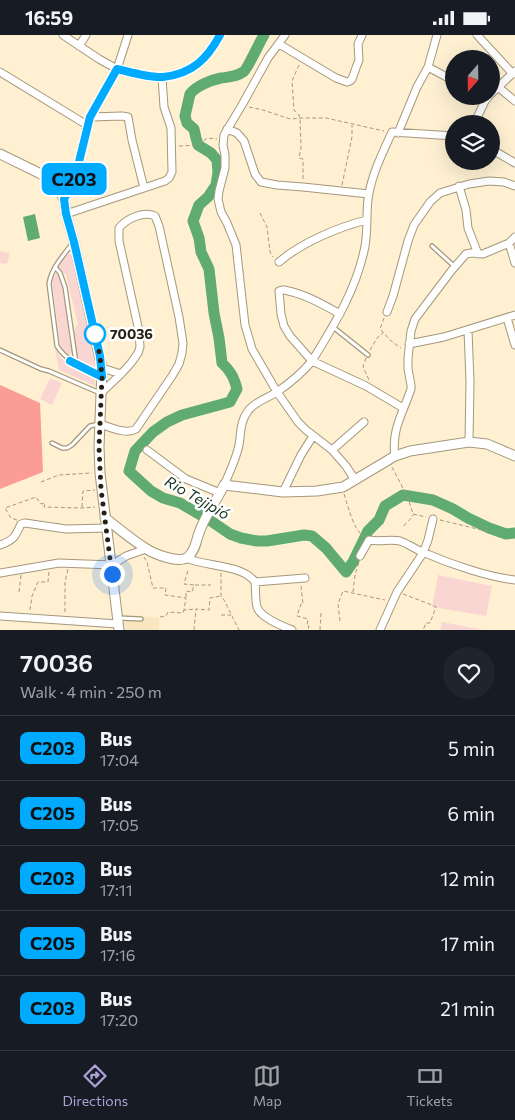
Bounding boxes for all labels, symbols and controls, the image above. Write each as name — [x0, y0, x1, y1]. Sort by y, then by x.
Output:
text: 16:59 — [25, 6, 73, 29]
north arrow — [445, 50, 500, 105]
map controls — [445, 50, 500, 170]
button: layers — [445, 115, 500, 170]
line badge: C203 — [39, 163, 109, 195]
text: C203 — [52, 168, 96, 190]
marker: 70036 — [84, 323, 106, 345]
place label: 70036 — [110, 325, 153, 342]
water label: Rio Tejipió — [162, 471, 233, 523]
your location — [100, 562, 125, 587]
button: heart — [443, 647, 495, 699]
text: 70036 — [20, 648, 93, 677]
text: Walk · 4 min · 250 m — [20, 682, 162, 701]
text: Bus — [100, 727, 132, 750]
text: C203 — [30, 737, 75, 759]
text: 5 min — [448, 737, 495, 760]
text: 17:04 — [100, 750, 139, 769]
text: Bus — [100, 792, 132, 815]
text: C205 — [30, 802, 75, 824]
text: 6 min — [447, 802, 495, 825]
text: 17:05 — [100, 815, 139, 834]
text: Bus — [100, 857, 132, 880]
text: C203 — [30, 867, 75, 889]
text: 12 min — [440, 867, 495, 890]
text: 17:11 — [100, 880, 133, 899]
text: Bus — [100, 922, 132, 945]
text: C205 — [30, 932, 75, 954]
text: 17 min — [441, 932, 495, 955]
text: 17:16 — [100, 945, 136, 964]
text: Bus — [100, 987, 132, 1010]
text: C203 — [30, 997, 75, 1019]
text: 21 min — [440, 997, 495, 1020]
text: 17:20 — [100, 1010, 138, 1029]
tab: Directions — [62, 1062, 128, 1109]
tab: Map — [253, 1062, 282, 1109]
tab: Tickets — [406, 1062, 453, 1109]

